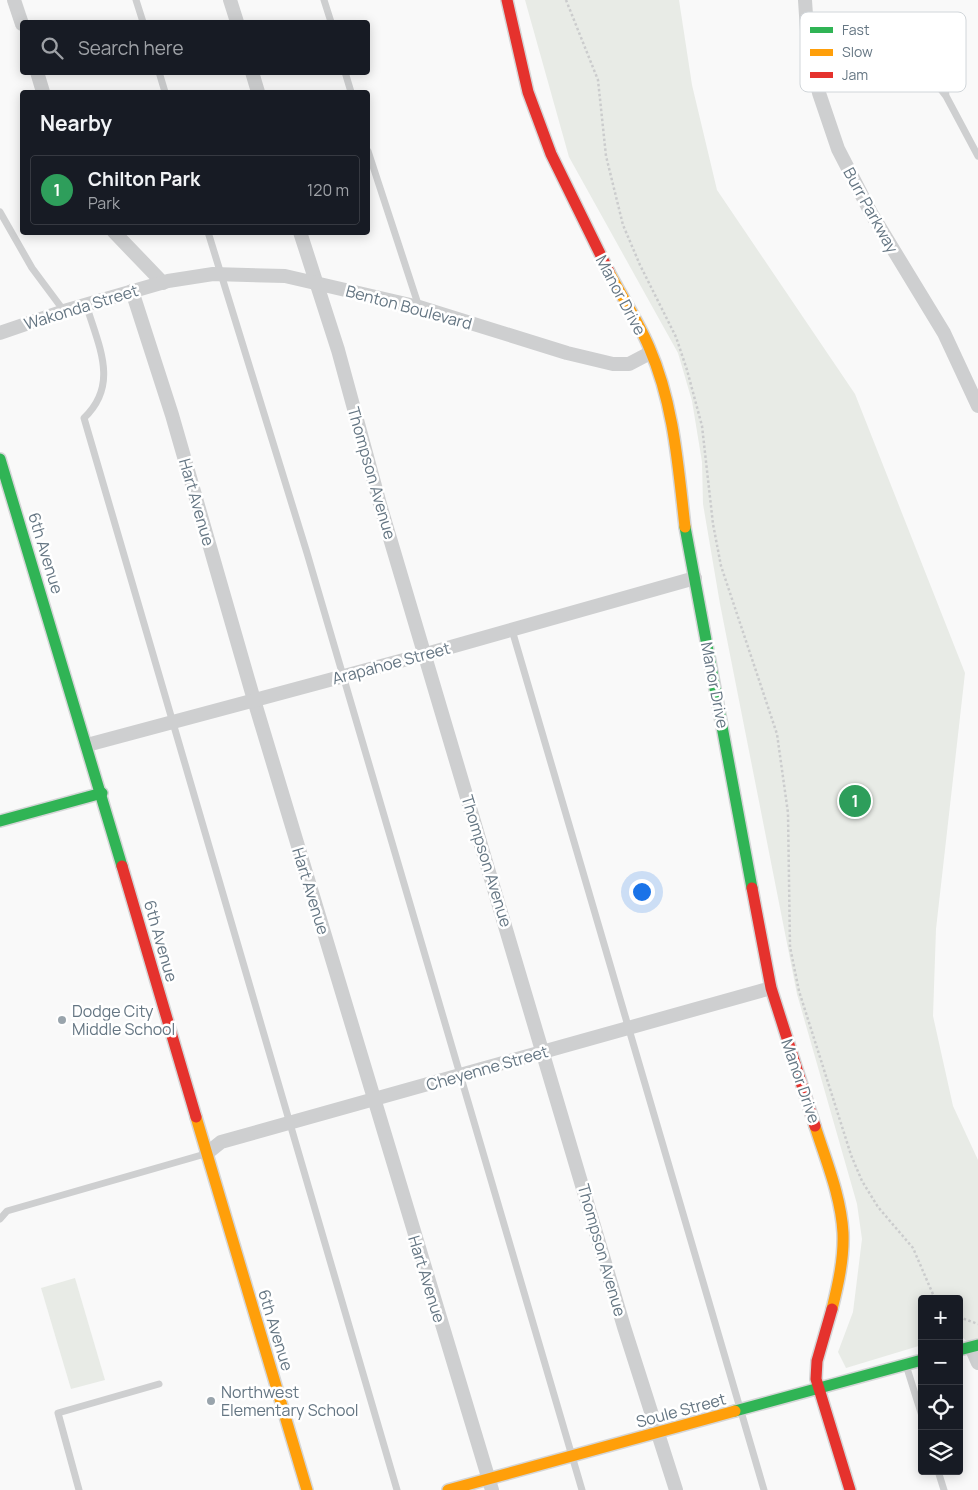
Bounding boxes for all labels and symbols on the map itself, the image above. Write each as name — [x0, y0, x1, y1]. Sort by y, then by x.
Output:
legend — [800, 12, 966, 92]
text: Fast — [842, 20, 870, 39]
text: Slow — [842, 42, 873, 61]
text: Jam — [842, 65, 868, 84]
street label: Burr Parkway — [838, 163, 904, 257]
street label: Manor Drive — [591, 251, 651, 339]
street label: Wakonda Street — [21, 279, 141, 335]
street label: Benton Boulevard — [343, 280, 475, 334]
street label: Thompson Avenue — [343, 404, 401, 542]
street label: Hart Avenue — [174, 456, 220, 548]
street label: 6th Avenue — [23, 510, 69, 596]
street label: Arapahoe Street — [330, 637, 452, 689]
street label: Manor Drive — [696, 640, 734, 730]
pin: 1 — [839, 782, 871, 820]
street label: Thompson Avenue — [456, 792, 518, 930]
street label: Hart Avenue — [287, 845, 335, 937]
your location — [629, 879, 655, 905]
street label: 6th Avenue — [139, 898, 183, 984]
place label: Dodge City Middle School — [72, 1000, 175, 1040]
marker: Dodge City Middle School — [56, 1014, 68, 1026]
street label: Manor Drive — [776, 1036, 826, 1126]
street label: Cheyenne Street — [423, 1040, 551, 1096]
street label: Thompson Avenue — [573, 1181, 631, 1319]
street label: Hart Avenue — [403, 1233, 451, 1325]
street label: 6th Avenue — [253, 1287, 299, 1373]
place label: Northwest Elementary School — [221, 1381, 359, 1421]
street label: Soule Street — [634, 1387, 728, 1433]
marker: Northwest Elementary School — [205, 1395, 217, 1407]

